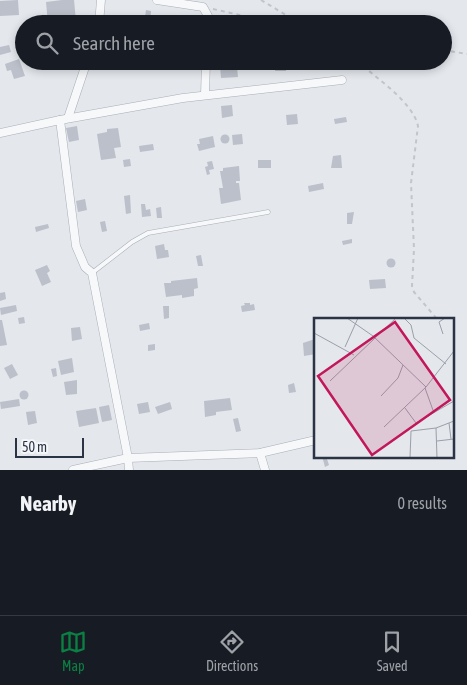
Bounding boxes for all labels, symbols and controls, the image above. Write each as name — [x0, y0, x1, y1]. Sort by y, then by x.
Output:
search box — [15, 15, 452, 70]
icon: search — [33, 29, 61, 57]
text: Search here — [73, 32, 155, 54]
inset map — [314, 318, 454, 458]
scale bar — [15, 435, 84, 458]
text: 50 m — [22, 439, 47, 455]
text: Nearby — [20, 491, 76, 515]
text: 0 results — [397, 494, 447, 512]
tab: Map — [59, 628, 87, 674]
tab: Directions — [206, 628, 258, 674]
tab: Saved — [377, 628, 408, 674]

